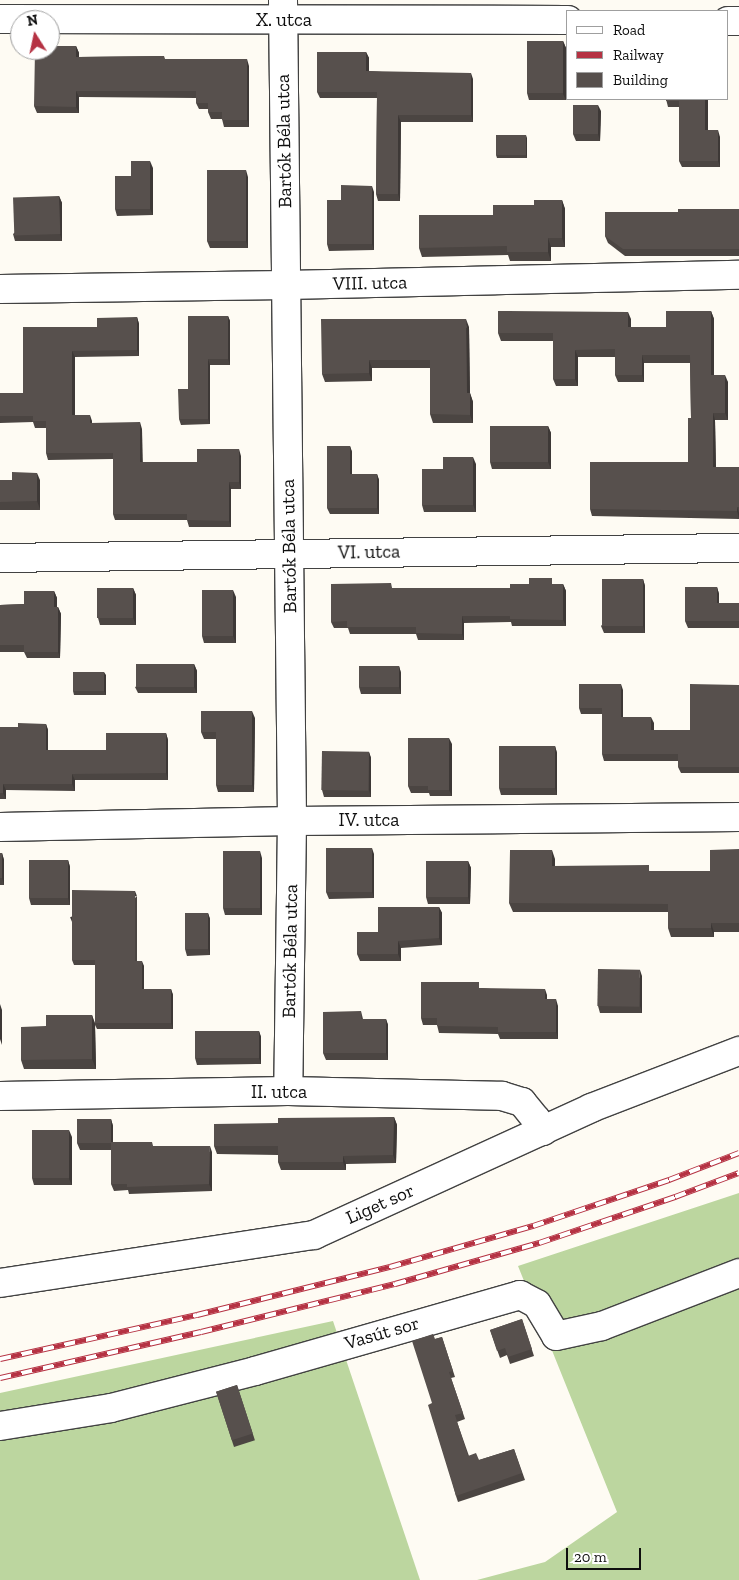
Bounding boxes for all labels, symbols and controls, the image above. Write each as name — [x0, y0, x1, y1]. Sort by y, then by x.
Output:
street label: X. utca — [256, 9, 312, 31]
north arrow — [10, 10, 60, 60]
legend — [566, 10, 729, 100]
text: N — [26, 11, 39, 30]
text: Road — [613, 21, 645, 39]
text: Railway — [613, 46, 664, 64]
text: Building — [613, 71, 668, 89]
street label: Bartók Béla utca — [271, 74, 297, 208]
street label: VIII. utca — [332, 271, 408, 295]
street label: Bartók Béla utca — [276, 479, 302, 613]
street label: VI. utca — [338, 540, 400, 564]
street label: IV. utca — [339, 809, 399, 831]
street label: Bartók Béla utca — [277, 884, 303, 1018]
street label: II. utca — [251, 1081, 307, 1103]
street label: Liget sor — [342, 1179, 418, 1229]
street label: Vasút sor — [342, 1311, 422, 1355]
scale bar — [569, 1538, 644, 1570]
text: 20 m — [574, 1548, 607, 1566]

